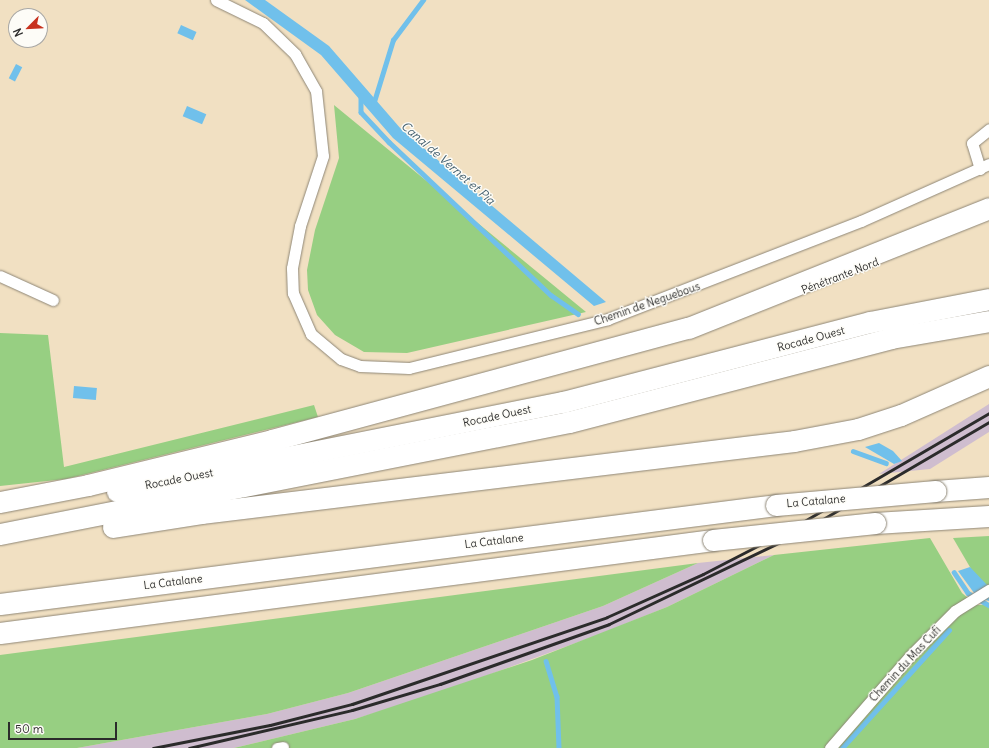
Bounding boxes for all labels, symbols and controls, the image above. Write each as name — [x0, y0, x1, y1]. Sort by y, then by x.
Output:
north arrow — [8, 8, 48, 48]
text: N — [10, 26, 26, 39]
water label: Canal de Vernet et Pia — [398, 118, 498, 208]
street label: Pénétrante Nord — [799, 255, 881, 297]
street label: Chemin de Neguebous — [592, 280, 702, 328]
street label: Rocade Ouest — [776, 324, 846, 354]
street label: Rocade Ouest — [462, 402, 532, 430]
street label: Rocade Ouest — [144, 466, 214, 492]
street label: La Catalane — [786, 492, 846, 510]
street label: La Catalane — [464, 531, 524, 551]
street label: La Catalane — [143, 572, 203, 592]
street label: Chemin du Mas Cufi — [867, 624, 943, 704]
scale bar — [10, 714, 119, 740]
text: 50 m — [15, 721, 43, 736]

